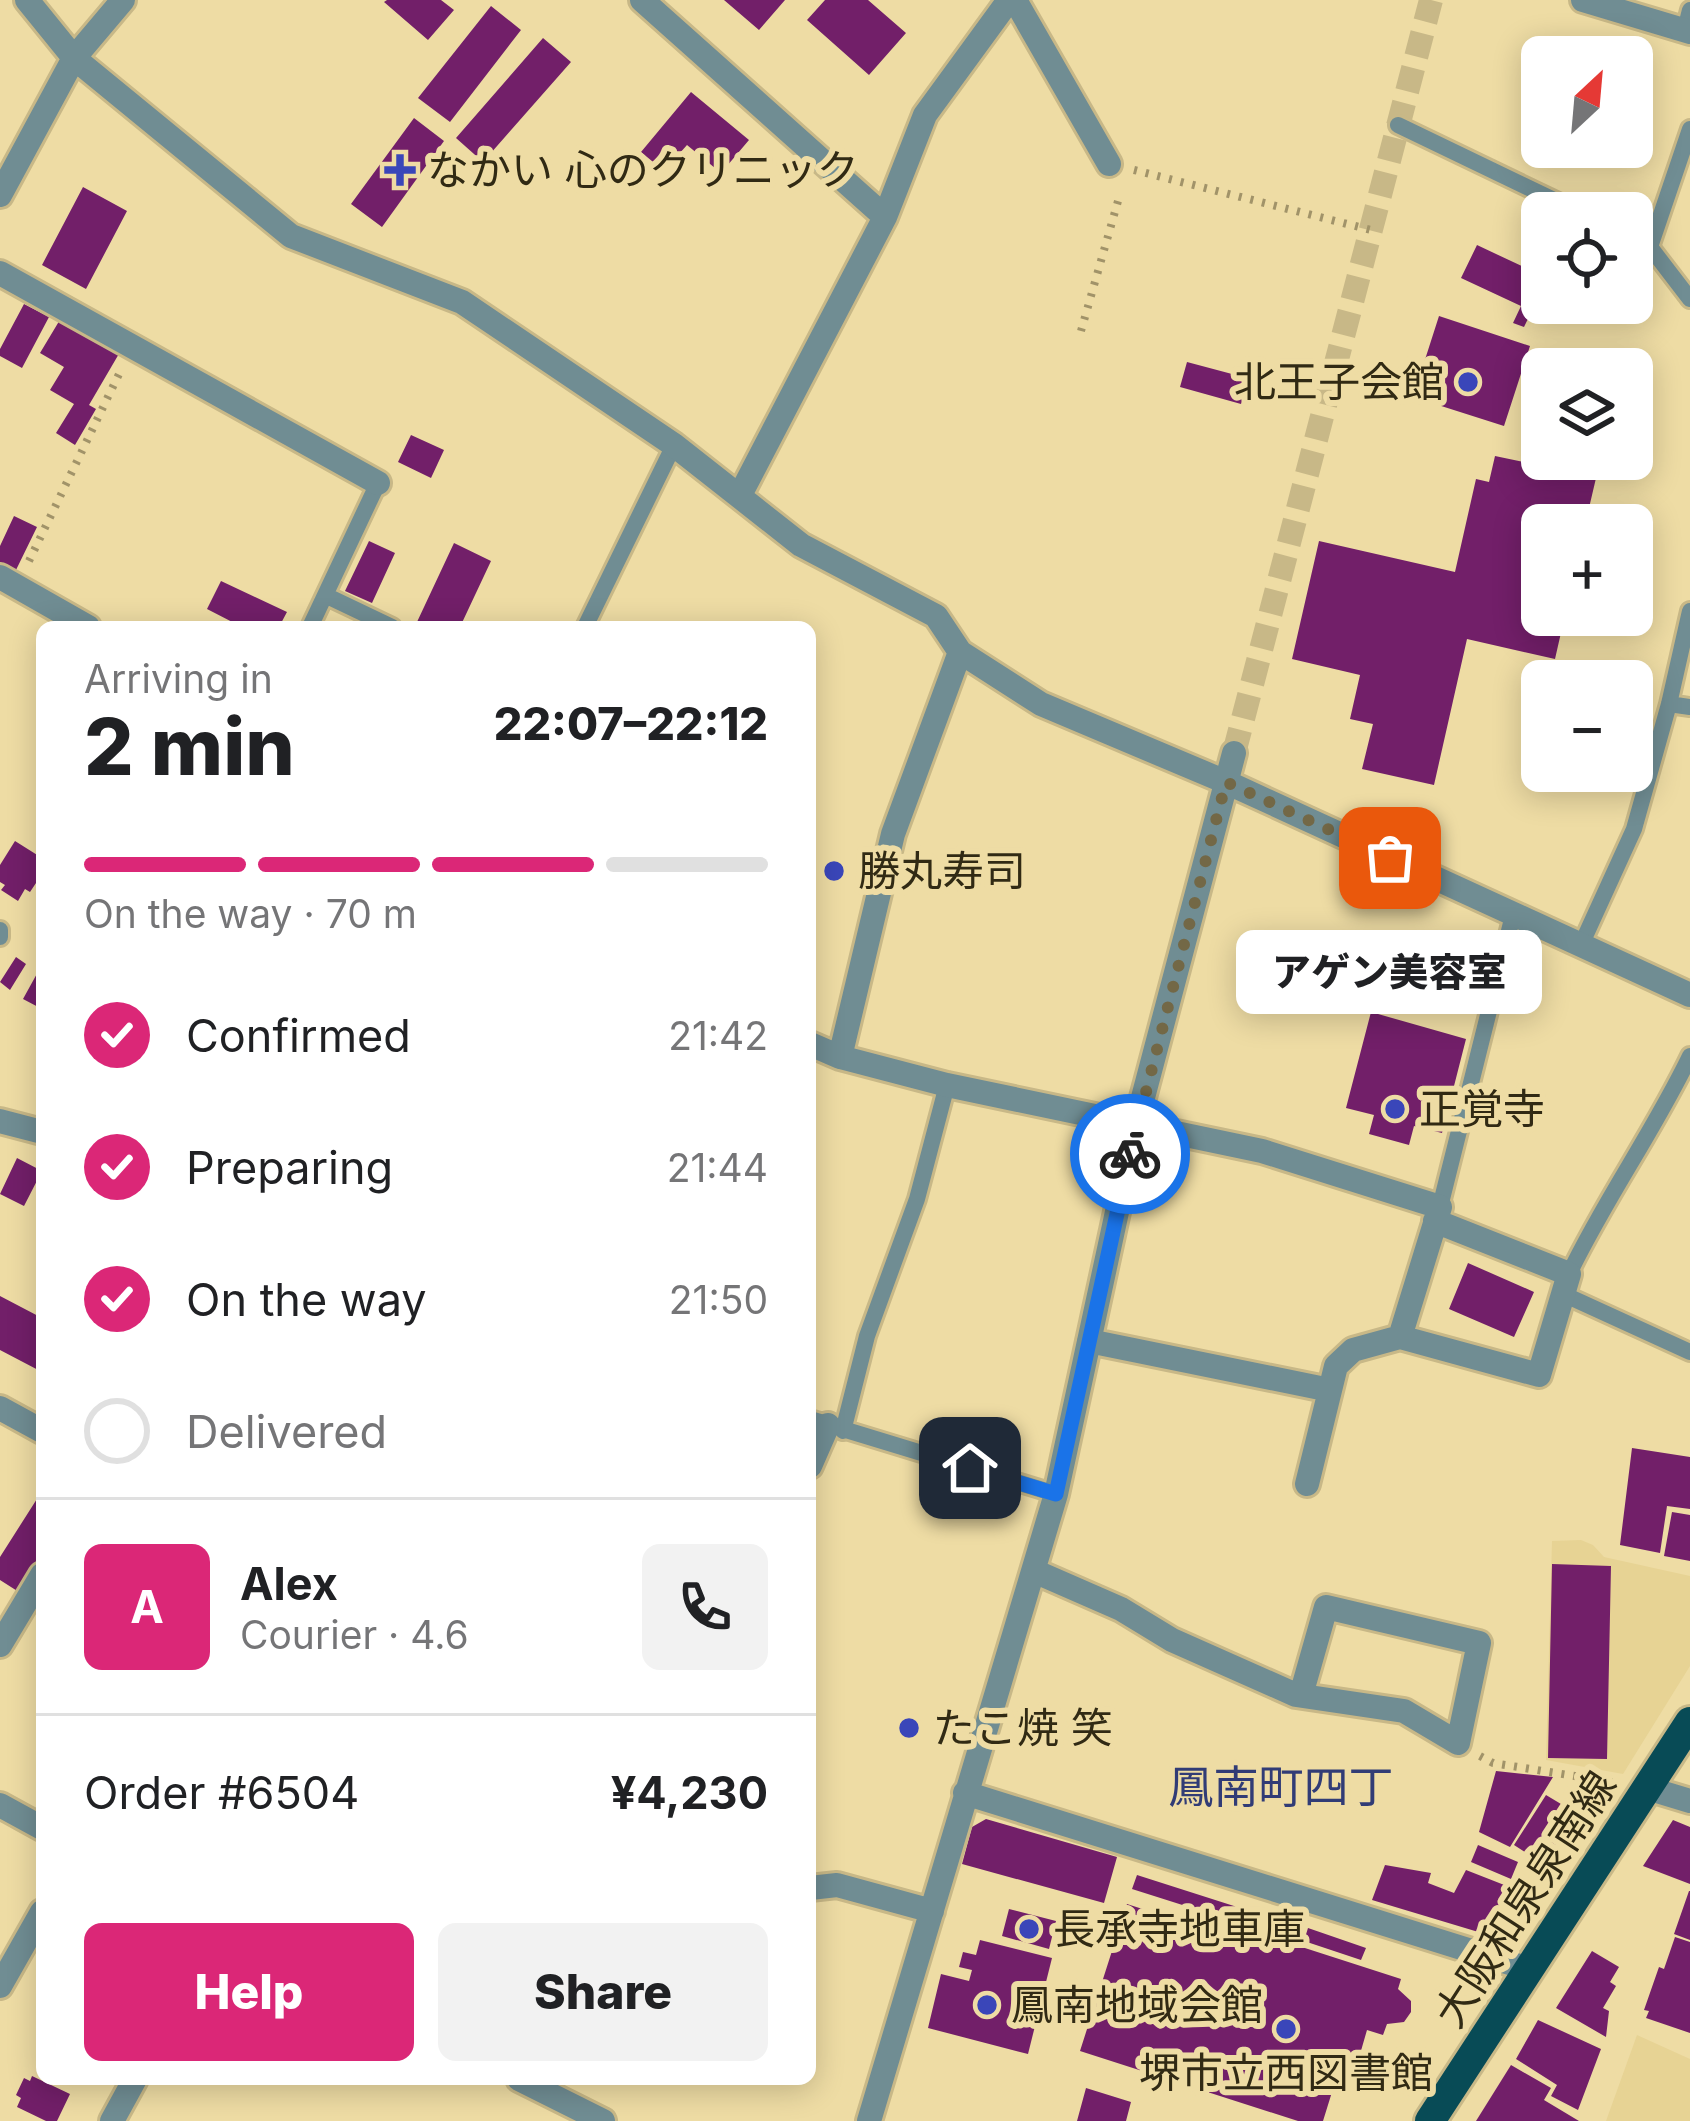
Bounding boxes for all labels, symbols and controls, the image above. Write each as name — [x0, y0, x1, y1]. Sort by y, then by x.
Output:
north arrow — [1521, 36, 1653, 168]
map controls — [1521, 36, 1653, 792]
place label: なかい 心のクリニック — [427, 144, 859, 195]
marker: なかい 心のクリニック — [384, 154, 416, 186]
button: locate — [1521, 192, 1653, 324]
button: layers — [1521, 348, 1653, 480]
place label: 北王子会館 — [1234, 356, 1444, 407]
marker: 北王子会館 — [1455, 369, 1481, 395]
button: + — [1521, 504, 1653, 636]
text: Arriving in — [84, 655, 273, 702]
button: − — [1521, 660, 1653, 792]
text: 22:07–22:12 — [494, 696, 768, 751]
text: 2 min — [84, 699, 295, 794]
pin — [1339, 807, 1441, 909]
icon: bag — [1357, 825, 1423, 891]
place label: 勝丸寿司 — [858, 845, 1026, 896]
marker: 勝丸寿司 — [821, 858, 847, 884]
text: On the way · 70 m — [84, 890, 417, 937]
callout: アゲン美容室 — [1237, 930, 1543, 1014]
text: アゲン美容室 — [1272, 948, 1506, 995]
icon: check — [84, 1002, 150, 1068]
text: Confirmed — [186, 1008, 411, 1063]
text: 21:42 — [668, 1012, 768, 1059]
place label: 正覚寺 — [1419, 1083, 1545, 1134]
courier — [1070, 1094, 1190, 1214]
marker: 正覚寺 — [1382, 1096, 1408, 1122]
icon: bike — [1097, 1121, 1163, 1187]
icon: check — [84, 1134, 150, 1200]
text: Preparing — [186, 1140, 393, 1195]
text: 21:44 — [667, 1144, 768, 1191]
icon: check — [84, 1266, 150, 1332]
text: On the way — [186, 1272, 427, 1327]
text: 21:50 — [669, 1276, 768, 1323]
text: Delivered — [186, 1404, 387, 1459]
pin — [919, 1417, 1021, 1519]
icon: home — [937, 1435, 1003, 1501]
button: phone — [642, 1544, 768, 1670]
text: Alex — [240, 1556, 338, 1611]
text: A — [130, 1579, 164, 1634]
text: Courier · 4.6 — [240, 1611, 469, 1658]
place label: たこ焼 笑 — [933, 1702, 1113, 1753]
marker: たこ焼 笑 — [896, 1715, 922, 1741]
district label: 鳳南町四丁 — [1168, 1759, 1394, 1814]
street label: 大阪和泉泉南線 — [1423, 1762, 1626, 2036]
text: Order #6504 — [84, 1765, 359, 1820]
text: ¥4,230 — [611, 1765, 768, 1820]
place label: 長承寺地車庫 — [1053, 1903, 1305, 1954]
marker: 長承寺地車庫 — [1016, 1916, 1042, 1942]
button: Help — [84, 1923, 414, 2061]
button: Share — [438, 1923, 768, 2061]
place label: 鳳南地域会館 — [1011, 1979, 1263, 2030]
marker: 鳳南地域会館 — [974, 1992, 1000, 2018]
marker: 堺市立西図書館 — [1273, 2016, 1299, 2042]
place label: 堺市立西図書館 — [1139, 2047, 1433, 2098]

